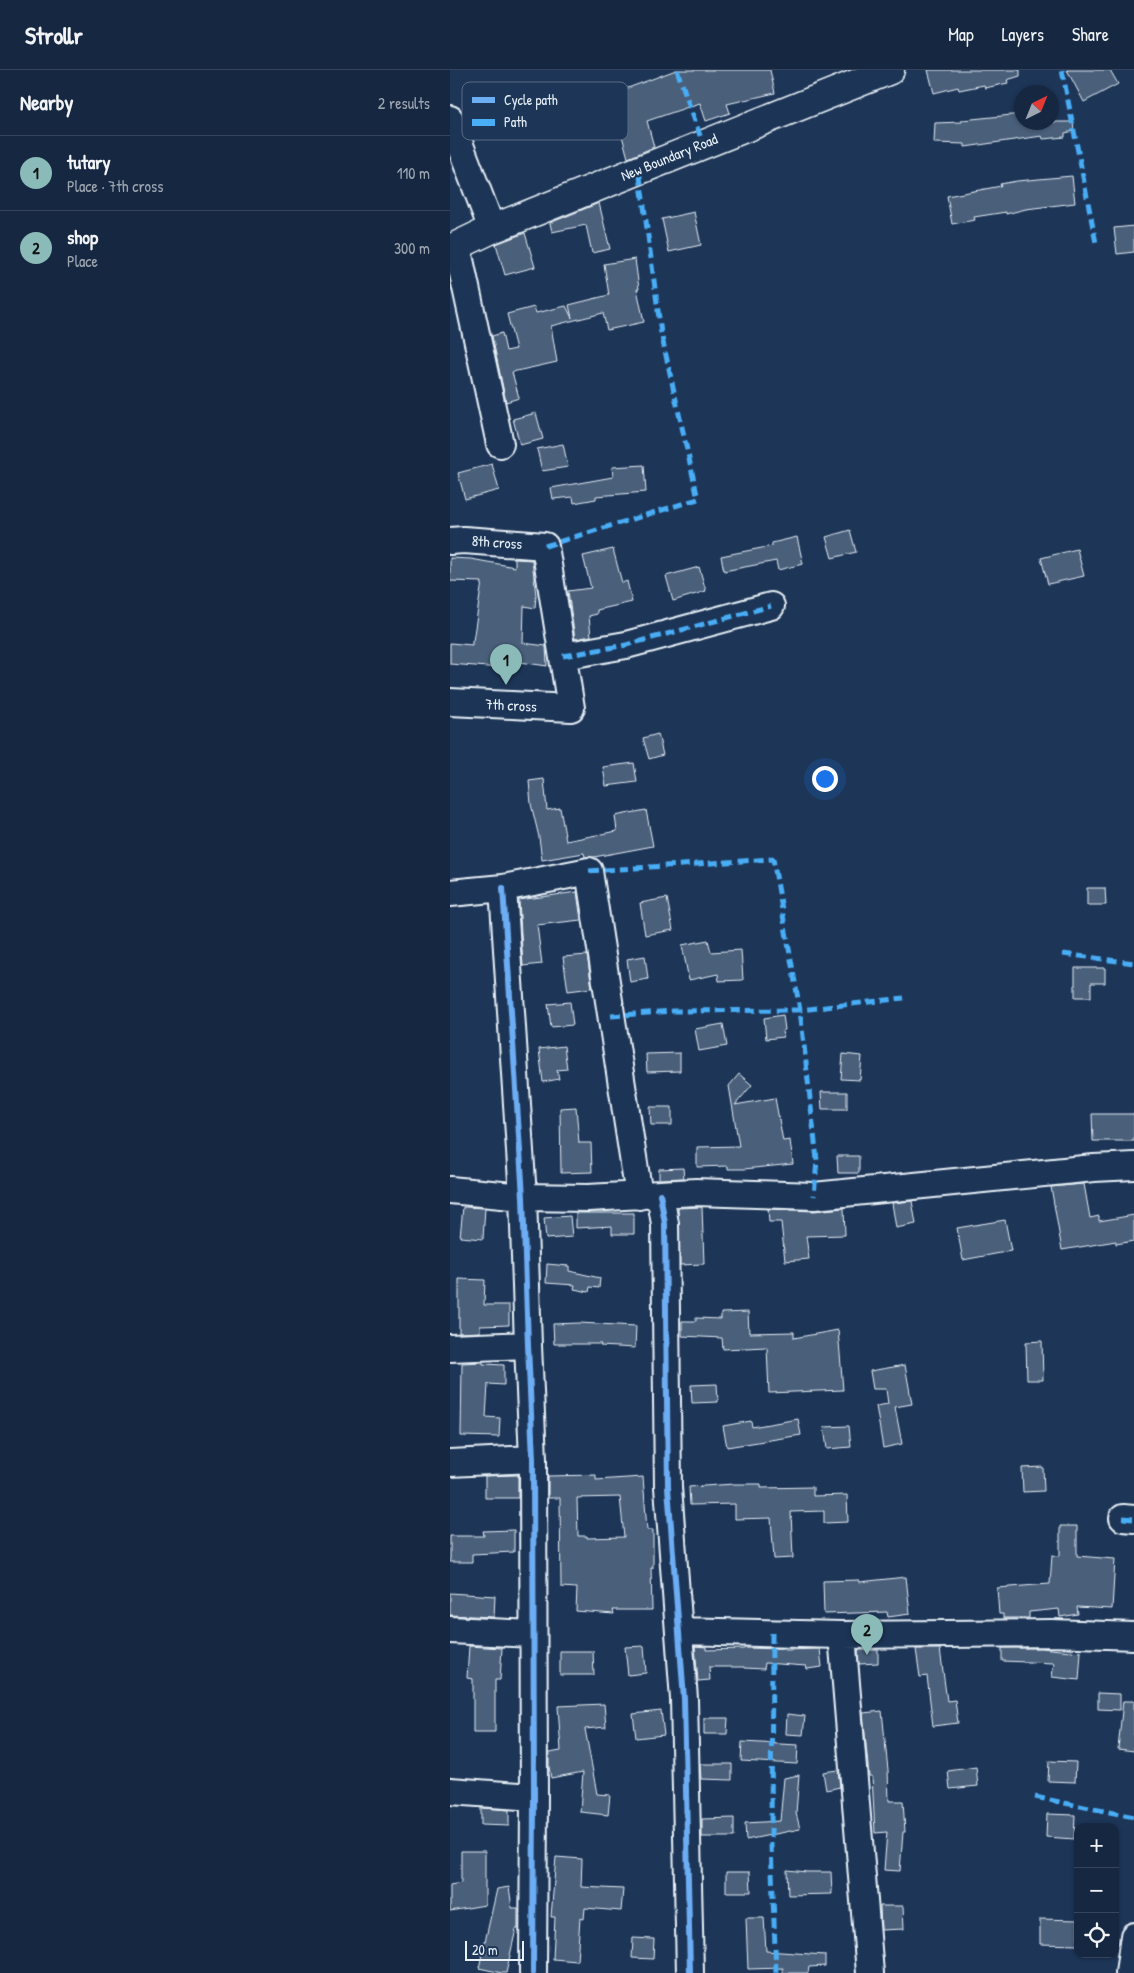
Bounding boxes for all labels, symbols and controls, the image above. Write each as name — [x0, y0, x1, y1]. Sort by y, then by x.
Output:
text: Strollr — [25, 19, 83, 51]
text: Map — [948, 22, 974, 47]
text: Layers — [1002, 22, 1044, 47]
text: Share — [1072, 22, 1109, 47]
legend — [462, 82, 628, 140]
north arrow — [1014, 85, 1059, 130]
text: Nearby — [20, 88, 73, 117]
text: Cycle path — [504, 90, 558, 110]
text: 2 results — [378, 92, 430, 114]
text: Path — [504, 112, 527, 131]
street label: New Boundary Road — [617, 128, 721, 186]
text: tutary — [67, 149, 110, 175]
text: 1 — [33, 162, 39, 184]
text: 110 m — [397, 162, 430, 184]
text: Place · 7th cross — [67, 175, 163, 197]
text: shop — [67, 224, 98, 250]
text: 2 — [32, 237, 40, 259]
text: 300 m — [394, 237, 430, 259]
text: Place — [67, 250, 98, 272]
street label: 8th cross — [471, 530, 523, 554]
pin: 1 — [490, 644, 522, 685]
street label: 7th cross — [485, 693, 537, 717]
your location — [812, 766, 838, 792]
pin: 2 — [851, 1614, 883, 1655]
map controls — [1074, 1823, 1119, 1958]
button: + — [1074, 1823, 1119, 1868]
button: − — [1074, 1868, 1119, 1913]
button: locate — [1074, 1913, 1119, 1958]
scale bar — [465, 1938, 524, 1961]
text: 20 m — [472, 1940, 498, 1959]

